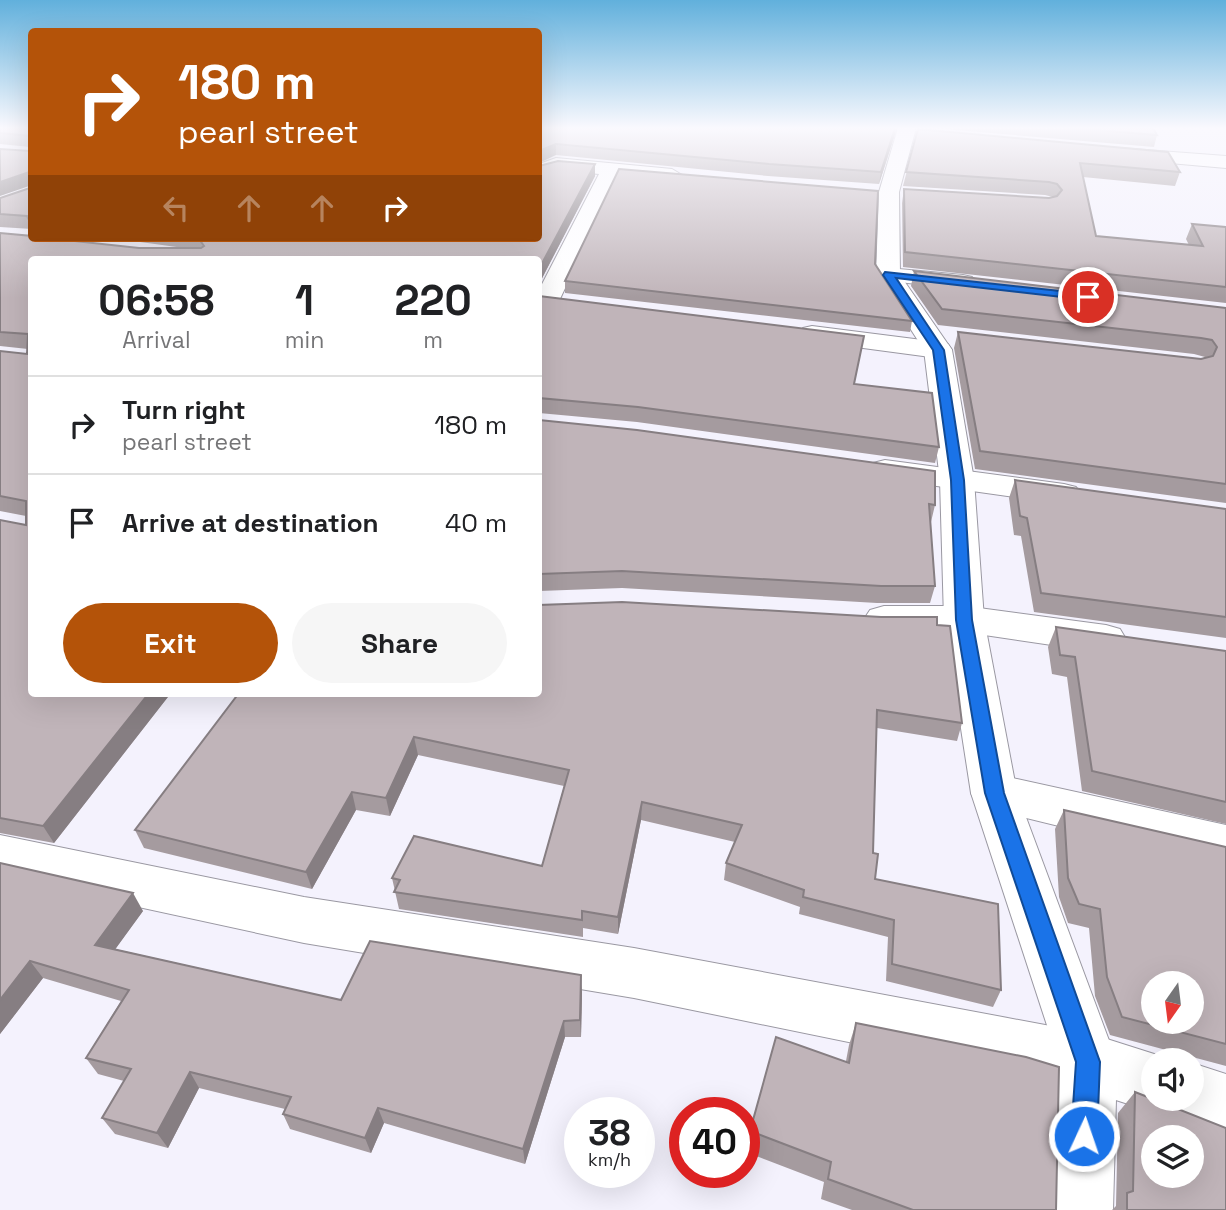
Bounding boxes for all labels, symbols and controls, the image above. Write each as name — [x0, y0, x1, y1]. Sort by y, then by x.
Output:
text: 180 m — [178, 51, 316, 113]
icon: right — [63, 56, 154, 147]
text: pearl street — [178, 112, 359, 152]
icon: left — [157, 189, 195, 227]
icon: ahead — [230, 189, 268, 227]
icon: ahead — [303, 189, 341, 227]
icon: right — [376, 189, 414, 227]
pin — [1058, 267, 1118, 327]
text: 06:58 — [98, 274, 214, 327]
text: 1 — [295, 274, 314, 327]
text: 220 — [395, 274, 472, 327]
icon: arrive — [1069, 278, 1107, 316]
text: Arrival — [122, 325, 191, 355]
text: min — [285, 325, 324, 355]
text: m — [423, 325, 443, 355]
text: Turn right — [122, 393, 246, 427]
icon: right — [63, 406, 101, 444]
text: 180 m — [434, 408, 507, 442]
text: pearl street — [122, 427, 252, 457]
icon: arrive — [63, 504, 101, 542]
text: Arrive at destination — [122, 506, 379, 540]
text: 40 m — [445, 506, 507, 540]
button: Exit — [63, 603, 278, 683]
button: Share — [292, 603, 507, 683]
north arrow — [1141, 971, 1204, 1034]
map controls — [1141, 971, 1204, 1188]
button: sound — [1141, 1048, 1204, 1111]
speed limit sign: 40 — [669, 1097, 760, 1188]
position arrow — [1047, 1099, 1121, 1173]
text: 38 — [588, 1111, 631, 1155]
button: layers — [1141, 1125, 1204, 1188]
text: km/h — [588, 1148, 631, 1171]

